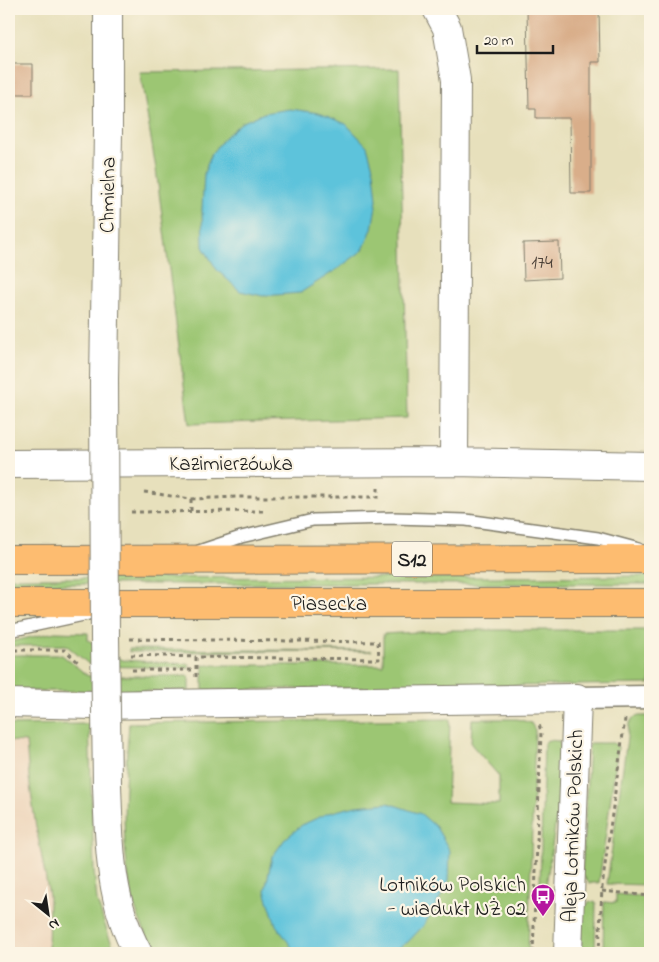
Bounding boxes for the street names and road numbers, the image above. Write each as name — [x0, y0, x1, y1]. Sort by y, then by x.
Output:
street label: Chmielna — [93, 157, 125, 233]
street label: Kazimierzówka — [169, 450, 293, 480]
road number: S12 — [392, 542, 432, 576]
street label: Piasecka — [291, 590, 367, 620]
street label: Aleja Lotników Polskich — [556, 729, 592, 923]

